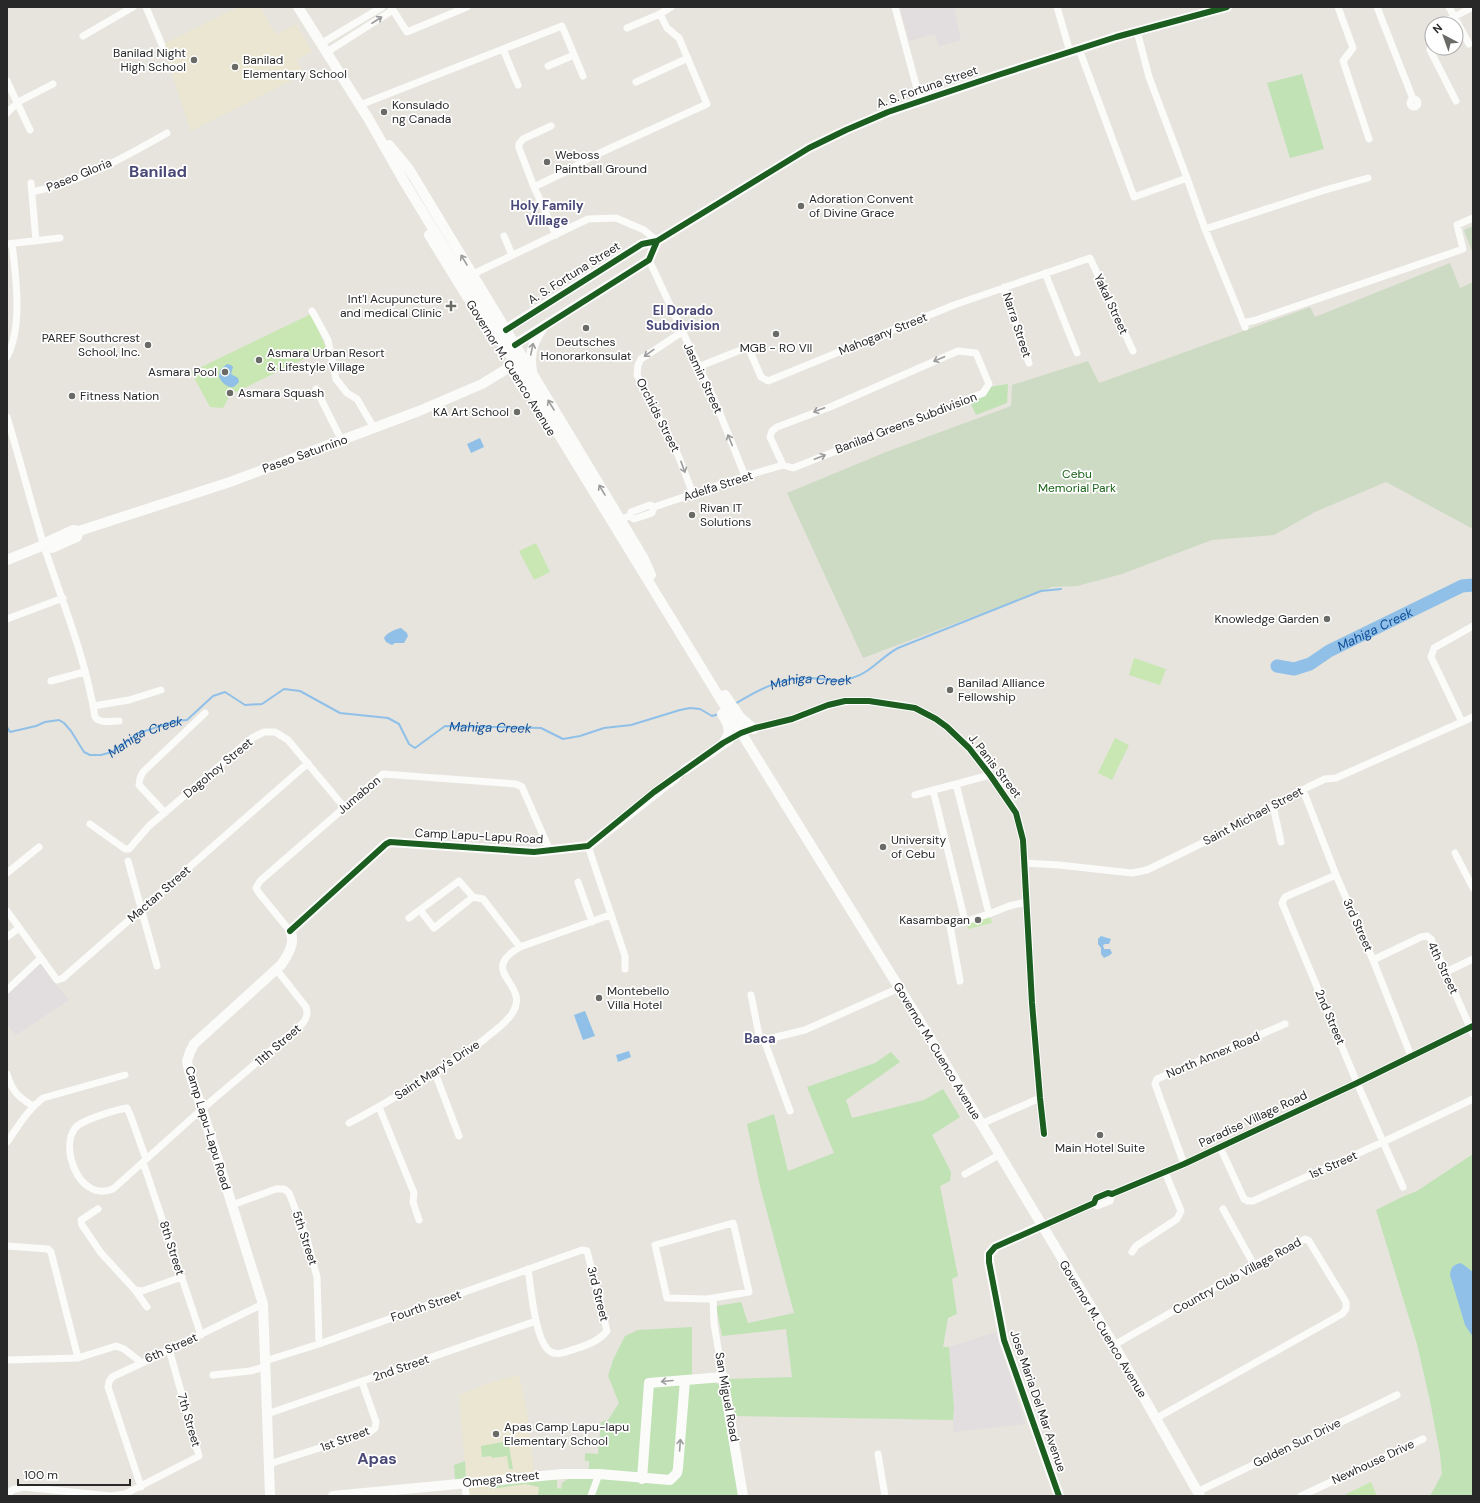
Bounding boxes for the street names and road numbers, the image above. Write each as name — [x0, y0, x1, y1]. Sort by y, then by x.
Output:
street label: A. S. Fortuna Street — [874, 62, 980, 112]
street label: Paseo Gloria — [44, 155, 114, 195]
street label: A. S. Fortuna Street — [525, 238, 623, 308]
street label: Yakal Street — [1090, 271, 1132, 337]
street label: Narra Street — [999, 290, 1035, 360]
street label: Governor M. Cuenco Avenue — [462, 297, 560, 439]
street label: Mahogany Street — [836, 309, 930, 359]
street label: Jasmin Street — [680, 340, 726, 416]
street label: Orchids Street — [633, 375, 684, 455]
street label: Banilad Greens Subdivision — [833, 389, 979, 457]
street label: Paseo Saturnino — [260, 431, 350, 477]
street label: Adelfa Street — [681, 467, 755, 505]
street label: J. Panis Street — [965, 731, 1025, 802]
street label: Dagohoy Street — [180, 734, 256, 802]
street label: Jumabon — [334, 772, 384, 818]
street label: Saint Michael Street — [1200, 783, 1306, 849]
street label: Camp Lapu-Lapu Road — [414, 825, 544, 847]
street label: Mactan Street — [124, 862, 194, 926]
street label: 3rd Street — [1339, 896, 1377, 954]
street label: 4th Street — [1424, 939, 1462, 997]
street label: Governor M. Cuenco Avenue — [890, 979, 985, 1123]
street label: 2nd Street — [1311, 987, 1349, 1047]
street label: 11th Street — [252, 1020, 305, 1070]
street label: North Annex Road — [1164, 1028, 1262, 1082]
street label: Saint Mary's Drive — [391, 1036, 483, 1104]
street label: Camp Lapu-Lapu Road — [182, 1064, 234, 1192]
street label: Paradise Village Road — [1196, 1087, 1310, 1151]
street label: 1st Street — [1306, 1147, 1360, 1183]
street label: 5th Street — [289, 1209, 321, 1267]
street label: 8th Street — [156, 1219, 188, 1277]
street label: Country Club Village Road — [1170, 1234, 1304, 1318]
street label: Governor M. Cuenco Avenue — [1056, 1257, 1151, 1401]
street label: 3rd Street — [583, 1265, 613, 1323]
street label: Fourth Street — [389, 1286, 464, 1326]
street label: Jose Maria Del Mar Avenue — [1006, 1328, 1070, 1474]
street label: 6th Street — [142, 1329, 200, 1367]
street label: 2nd Street — [371, 1351, 432, 1385]
street label: San Miguel Road — [711, 1351, 743, 1443]
street label: 7th Street — [174, 1391, 204, 1449]
street label: Golden Sun Drive — [1251, 1415, 1344, 1471]
street label: 1st Street — [318, 1423, 372, 1455]
street label: Newhouse Drive — [1329, 1436, 1417, 1488]
street label: Omega Street — [462, 1467, 541, 1491]

